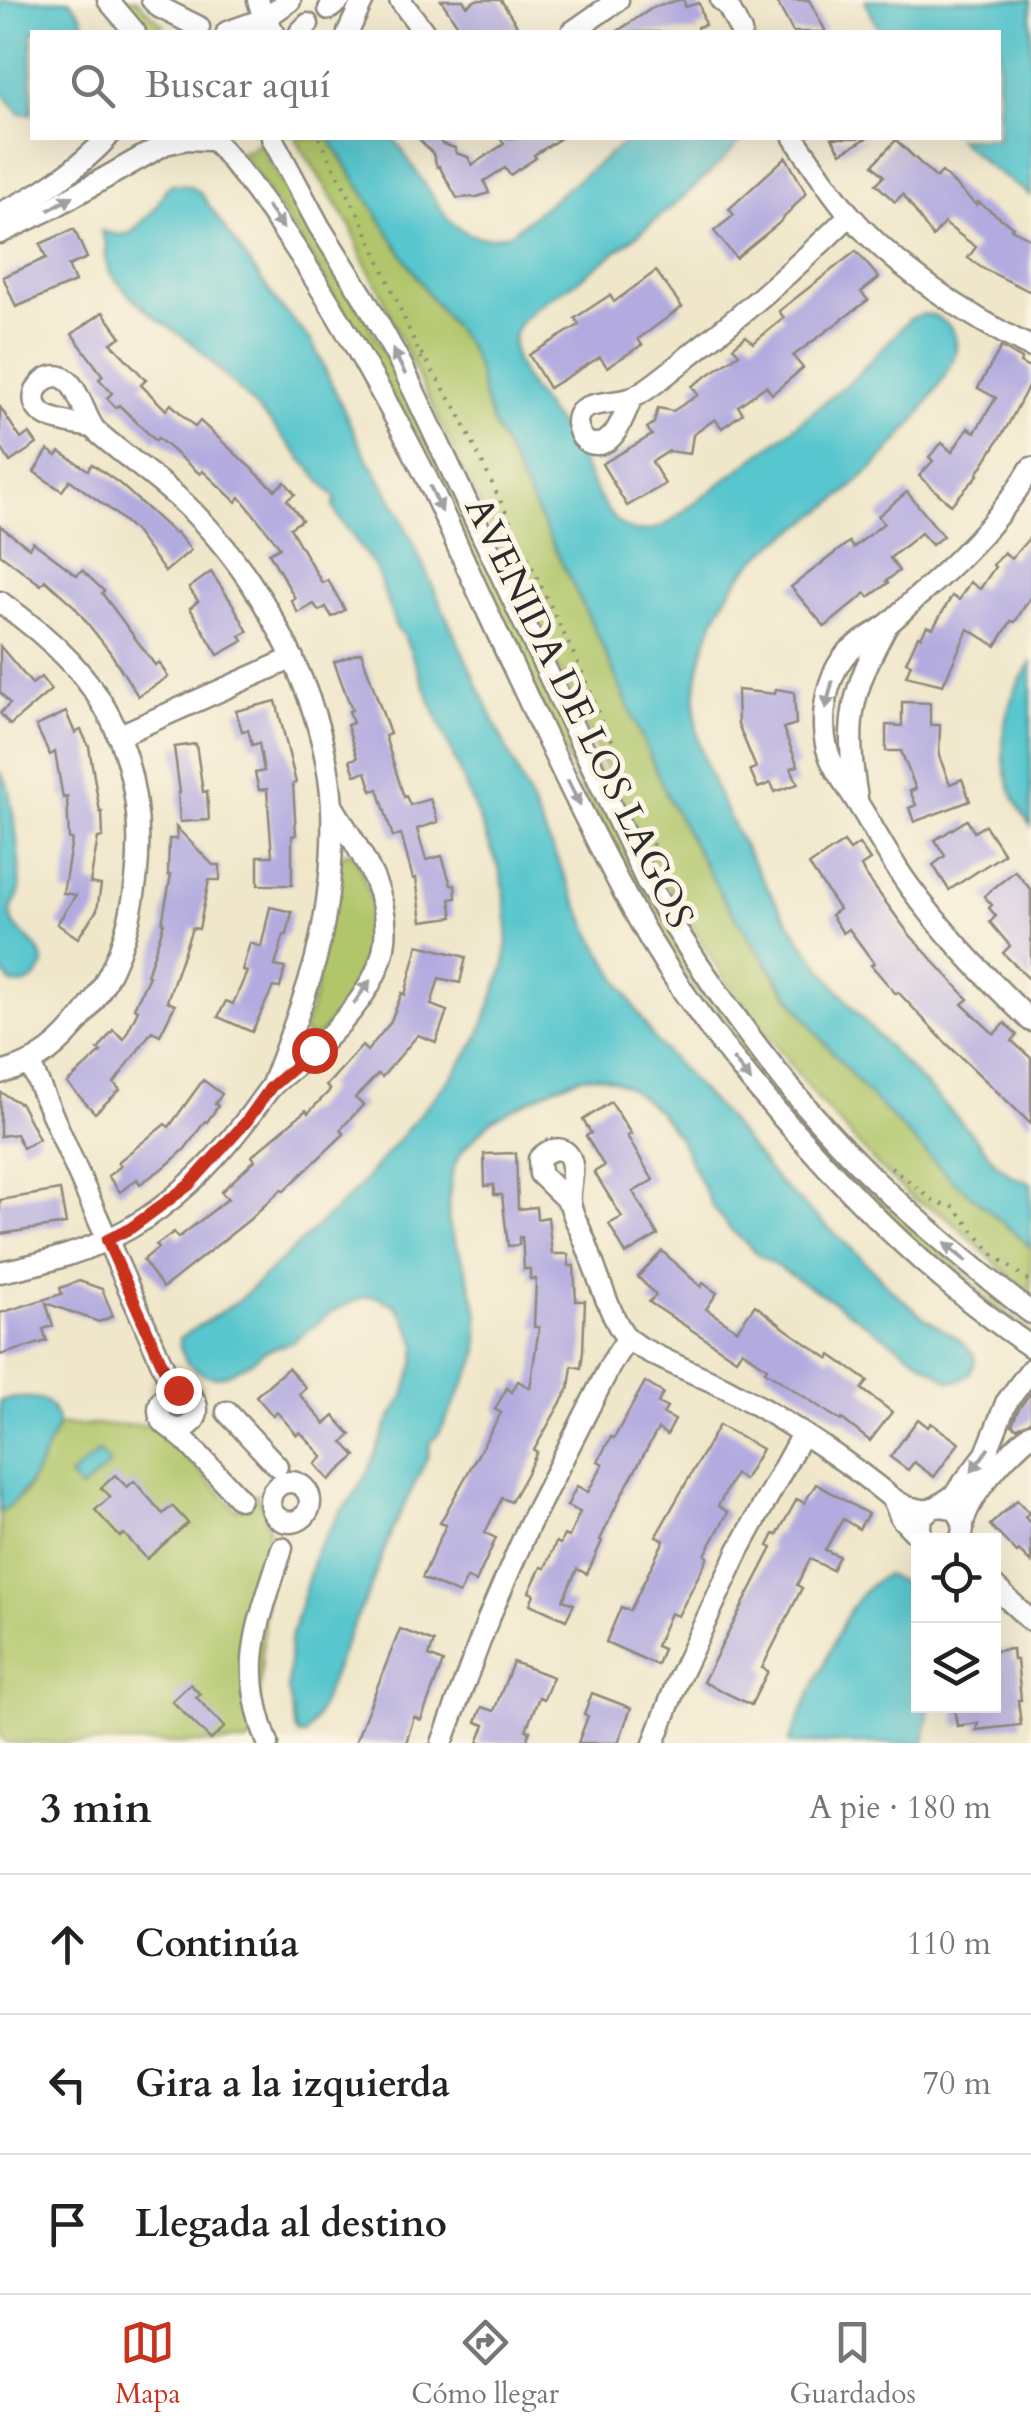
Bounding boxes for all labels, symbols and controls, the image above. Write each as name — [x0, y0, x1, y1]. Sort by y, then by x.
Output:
search box — [30, 30, 1001, 140]
icon: search — [65, 58, 120, 113]
text: Buscar aquí — [145, 59, 331, 111]
one-way arrow — [46, 194, 75, 211]
one-way arrow — [265, 204, 284, 230]
one-way arrow — [391, 347, 408, 376]
one-way arrow — [427, 485, 444, 514]
street label: AVENIDA DE LOS LAGOS — [452, 488, 706, 937]
one-way arrow — [821, 680, 836, 711]
one-way arrow — [566, 779, 583, 808]
one-way arrow — [352, 979, 372, 1006]
route start — [292, 1028, 338, 1074]
one-way arrow — [731, 1058, 752, 1083]
one-way arrow — [942, 1242, 967, 1263]
route end — [156, 1368, 202, 1414]
one-way arrow — [971, 1447, 991, 1473]
map controls — [911, 1533, 1001, 1713]
button: locate — [911, 1533, 1001, 1623]
button: layers — [911, 1623, 1001, 1713]
text: 3 min — [40, 1780, 152, 1837]
text: A pie · 180 m — [809, 1786, 991, 1830]
icon: ahead — [40, 1917, 95, 1972]
text: Continúa — [135, 1918, 299, 1970]
text: 110 m — [906, 1922, 991, 1966]
icon: left — [40, 2057, 95, 2112]
text: Gira a la izquierda — [135, 2058, 450, 2110]
text: 70 m — [923, 2062, 991, 2106]
icon: arrive — [40, 2197, 95, 2252]
text: Llegada al destino — [135, 2198, 447, 2250]
tab: Mapa — [115, 2315, 181, 2413]
tab: Cómo llegar — [411, 2315, 559, 2413]
tab: Guardados — [790, 2315, 916, 2413]

